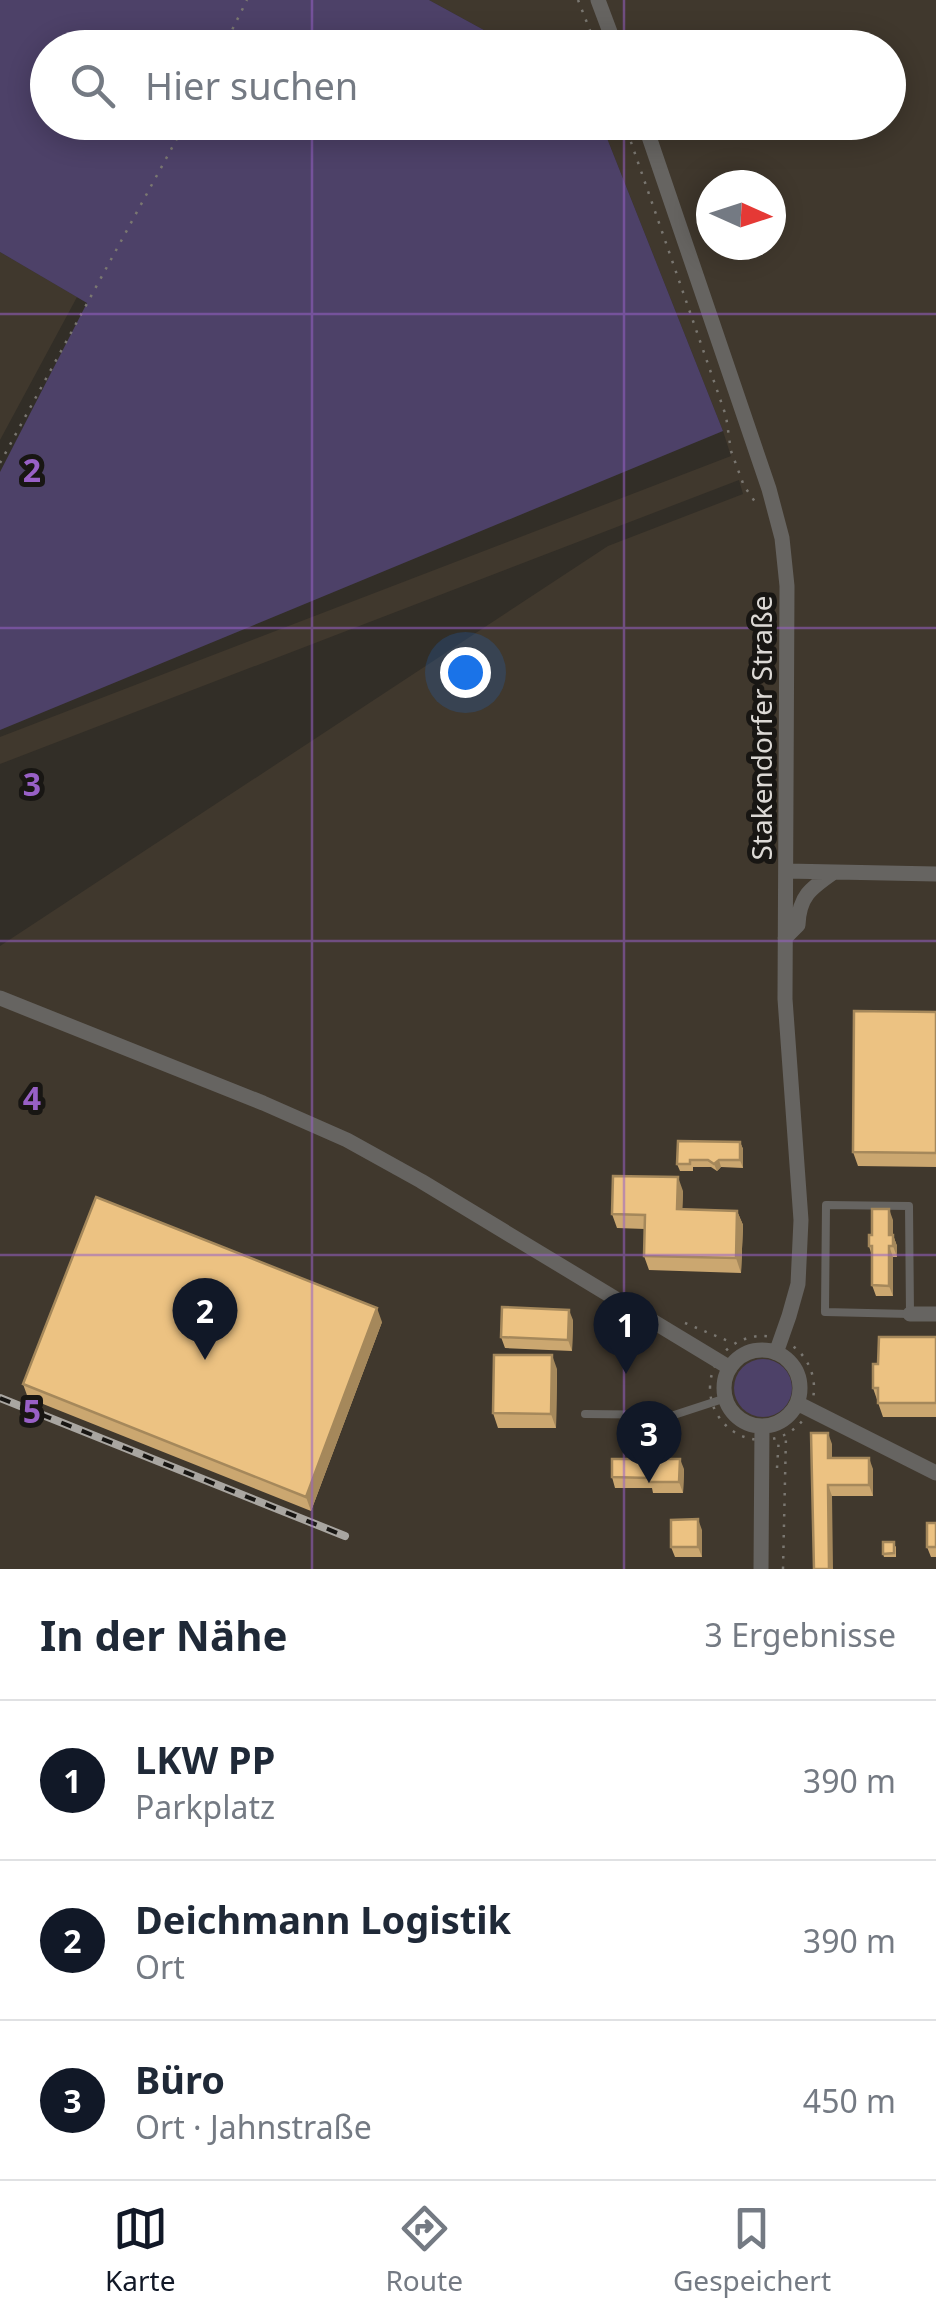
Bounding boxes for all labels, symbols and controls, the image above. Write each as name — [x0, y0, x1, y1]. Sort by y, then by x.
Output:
search box — [30, 30, 906, 140]
icon: search — [65, 58, 120, 113]
text: Hier suchen — [145, 59, 358, 111]
north arrow — [696, 170, 786, 260]
text: 2 — [23, 448, 41, 491]
street label: Stakendorfer Straße — [742, 596, 780, 860]
your location — [440, 647, 491, 698]
text: 3 — [23, 762, 41, 805]
text: 4 — [23, 1076, 41, 1119]
pin: 2 — [172, 1278, 238, 1360]
pin: 1 — [594, 1292, 658, 1374]
text: 5 — [23, 1389, 41, 1432]
pin: 3 — [616, 1400, 682, 1483]
text: In der Nähe — [40, 1606, 288, 1663]
text: 3 Ergebnisse — [705, 1613, 896, 1656]
text: LKW PP — [135, 1733, 275, 1785]
text: 1 — [63, 1759, 82, 1802]
text: 390 m — [803, 1759, 896, 1802]
text: Parkplatz — [135, 1785, 275, 1828]
text: Deichmann Logistik — [135, 1893, 511, 1945]
text: 2 — [63, 1919, 82, 1962]
text: 390 m — [803, 1919, 896, 1962]
text: Ort — [135, 1945, 185, 1988]
text: Büro — [135, 2053, 225, 2105]
text: 3 — [63, 2079, 82, 2122]
text: 450 m — [803, 2079, 896, 2122]
text: Ort · Jahnstraße — [135, 2105, 372, 2148]
tab: Karte — [105, 2201, 175, 2299]
tab: Route — [385, 2201, 463, 2299]
tab: Gespeichert — [673, 2201, 831, 2299]

